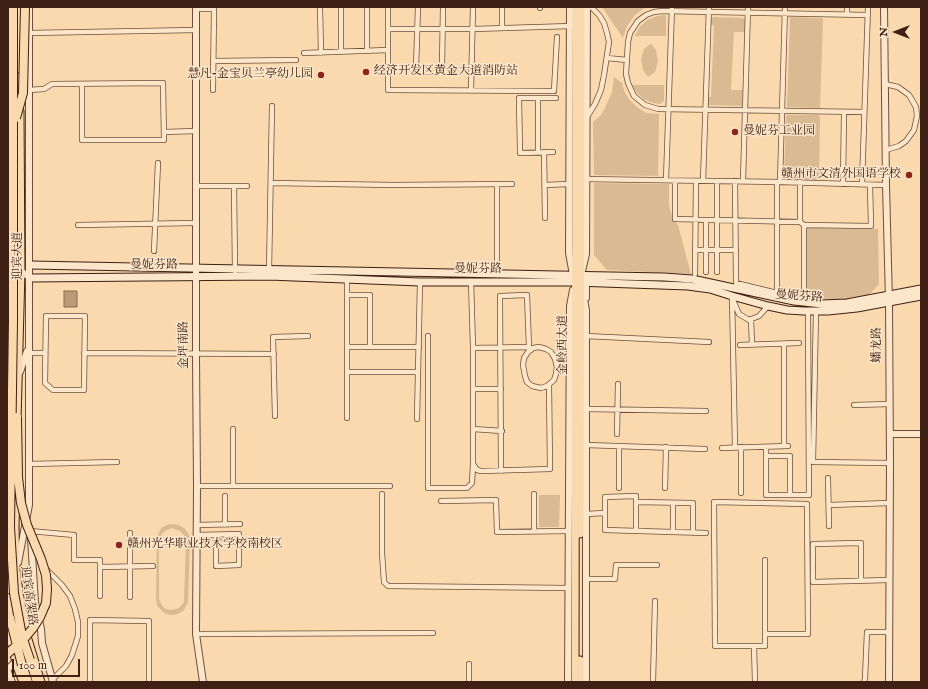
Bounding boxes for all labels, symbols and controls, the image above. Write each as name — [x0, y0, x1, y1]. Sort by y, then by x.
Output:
north arrow — [876, 12, 916, 52]
text: N — [877, 27, 891, 37]
place label: 经济开发区黄金大道消防站 — [374, 65, 518, 79]
marker: 经济开发区黄金大道消防站 — [361, 67, 371, 77]
place label: 慧凡-金宝贝兰亭幼儿园 — [187, 68, 313, 82]
marker: 慧凡-金宝贝兰亭幼儿园 — [316, 70, 326, 80]
place label: 曼妮芬工业园 — [743, 125, 815, 139]
marker: 曼妮芬工业园 — [730, 127, 740, 137]
place label: 赣州市文清外国语学校 — [781, 168, 901, 182]
marker: 赣州市文清外国语学校 — [904, 170, 914, 180]
street label: 迎宾大道 — [12, 232, 26, 280]
street label: 曼妮芬路 — [130, 259, 178, 273]
street label: 曼妮芬路 — [454, 263, 502, 277]
street label: 曼妮芬路 — [775, 288, 823, 306]
street label: 金岭西大道 — [557, 315, 571, 375]
street label: 金坪南路 — [178, 321, 192, 369]
street label: 蟠龙路 — [871, 327, 885, 363]
place label: 赣州光华职业技术学校南校区 — [127, 538, 283, 552]
marker: 赣州光华职业技术学校南校区 — [114, 540, 124, 550]
street label: 迎宾高架路 — [17, 565, 39, 627]
scale bar — [14, 651, 82, 677]
text: 100 m — [19, 658, 47, 673]

